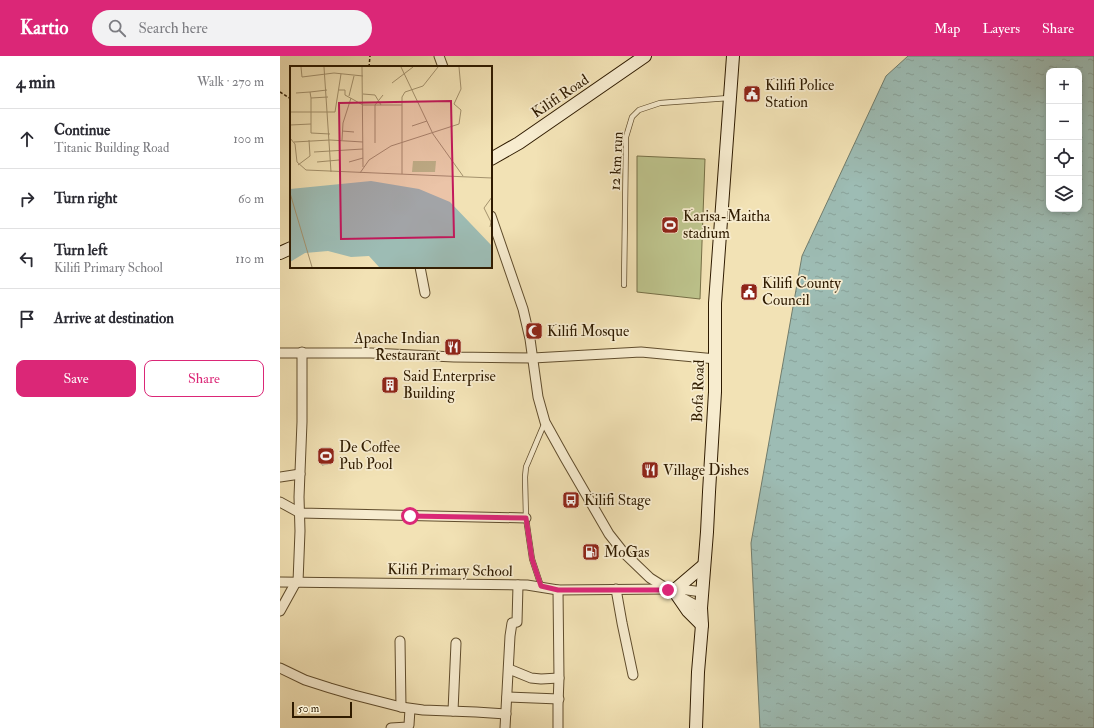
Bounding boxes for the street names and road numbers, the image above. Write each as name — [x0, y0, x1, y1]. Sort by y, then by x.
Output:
street label: Kilifi Road — [528, 70, 593, 122]
street label: 12 km run — [605, 131, 628, 191]
street label: Bofa Road — [688, 359, 709, 423]
street label: Kilifi Primary School — [387, 560, 513, 581]

